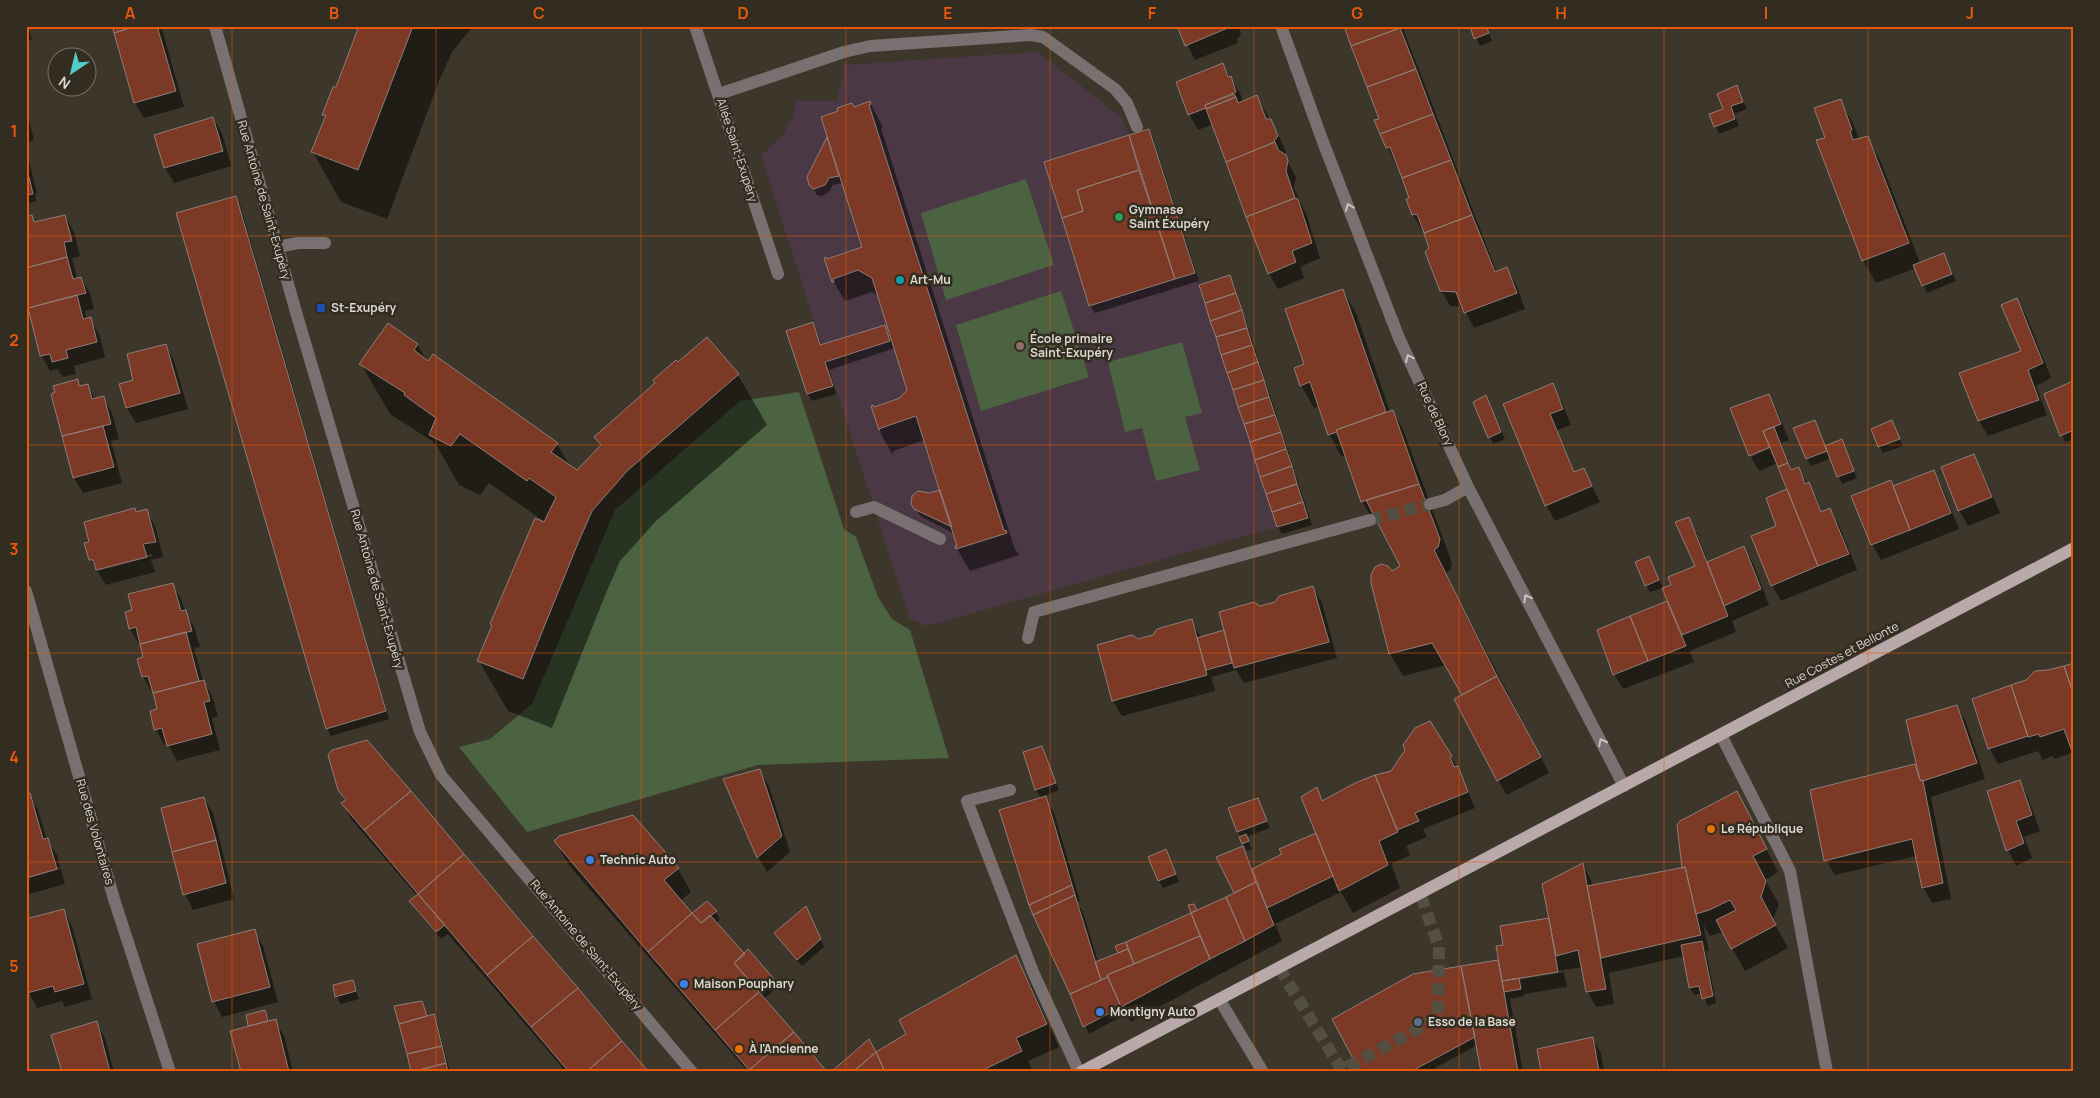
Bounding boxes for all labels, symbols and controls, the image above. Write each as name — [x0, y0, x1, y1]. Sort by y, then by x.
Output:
text: A — [125, 2, 136, 24]
text: B — [329, 2, 339, 24]
text: C — [533, 2, 545, 24]
text: D — [737, 2, 749, 24]
text: E — [943, 2, 953, 24]
text: F — [1148, 2, 1157, 24]
text: G — [1351, 2, 1363, 24]
text: H — [1555, 2, 1567, 24]
text: I — [1764, 2, 1768, 24]
text: J — [1966, 2, 1974, 24]
north arrow — [48, 48, 98, 98]
text: N — [55, 72, 74, 94]
street label: Allée Saint-Exupéry — [713, 96, 763, 205]
street label: Rue Antoine de Saint-Exupéry — [234, 118, 296, 282]
text: 1 — [10, 120, 18, 142]
place label: Gymnase Saint Éxupéry — [1129, 201, 1210, 232]
one-way arrow — [1344, 203, 1355, 212]
marker: Gymnase Saint Éxupéry — [1113, 211, 1125, 223]
place label: Art-Mu — [910, 271, 951, 288]
marker: Art-Mu — [894, 274, 906, 286]
place label: St-Exupéry — [331, 299, 397, 316]
marker: St-Exupéry — [315, 302, 327, 314]
text: 2 — [9, 329, 19, 351]
place label: École primaire Saint-Exupéry — [1030, 330, 1113, 361]
marker: École primaire Saint-Exupéry — [1014, 340, 1026, 352]
one-way arrow — [1404, 354, 1415, 363]
street label: Rue de Blory — [1413, 379, 1458, 449]
street label: Rue Antoine de Saint-Exupéry — [347, 507, 409, 671]
text: 3 — [9, 538, 19, 560]
one-way arrow — [1523, 594, 1533, 603]
street label: Rue Costes et Bellonte — [1782, 617, 1902, 692]
one-way arrow — [1598, 738, 1608, 747]
text: 4 — [9, 746, 19, 768]
street label: Rue des Volontaires — [72, 777, 119, 887]
place label: Le République — [1721, 820, 1803, 837]
marker: Le République — [1705, 823, 1717, 835]
place label: Technic Auto — [600, 851, 676, 868]
marker: Technic Auto — [584, 854, 596, 866]
street label: Rue Antoine de Saint-Exupéry — [527, 876, 646, 1014]
text: 5 — [9, 955, 19, 977]
place label: Maison Pouphary — [694, 975, 794, 992]
marker: Maison Pouphary — [678, 978, 690, 990]
place label: Montigny Auto — [1110, 1003, 1195, 1020]
marker: Montigny Auto — [1094, 1006, 1106, 1018]
place label: Esso de la Base — [1428, 1013, 1516, 1030]
marker: Esso de la Base — [1412, 1016, 1424, 1028]
place label: À l'Ancienne — [749, 1040, 819, 1057]
marker: À l'Ancienne — [733, 1043, 745, 1055]

